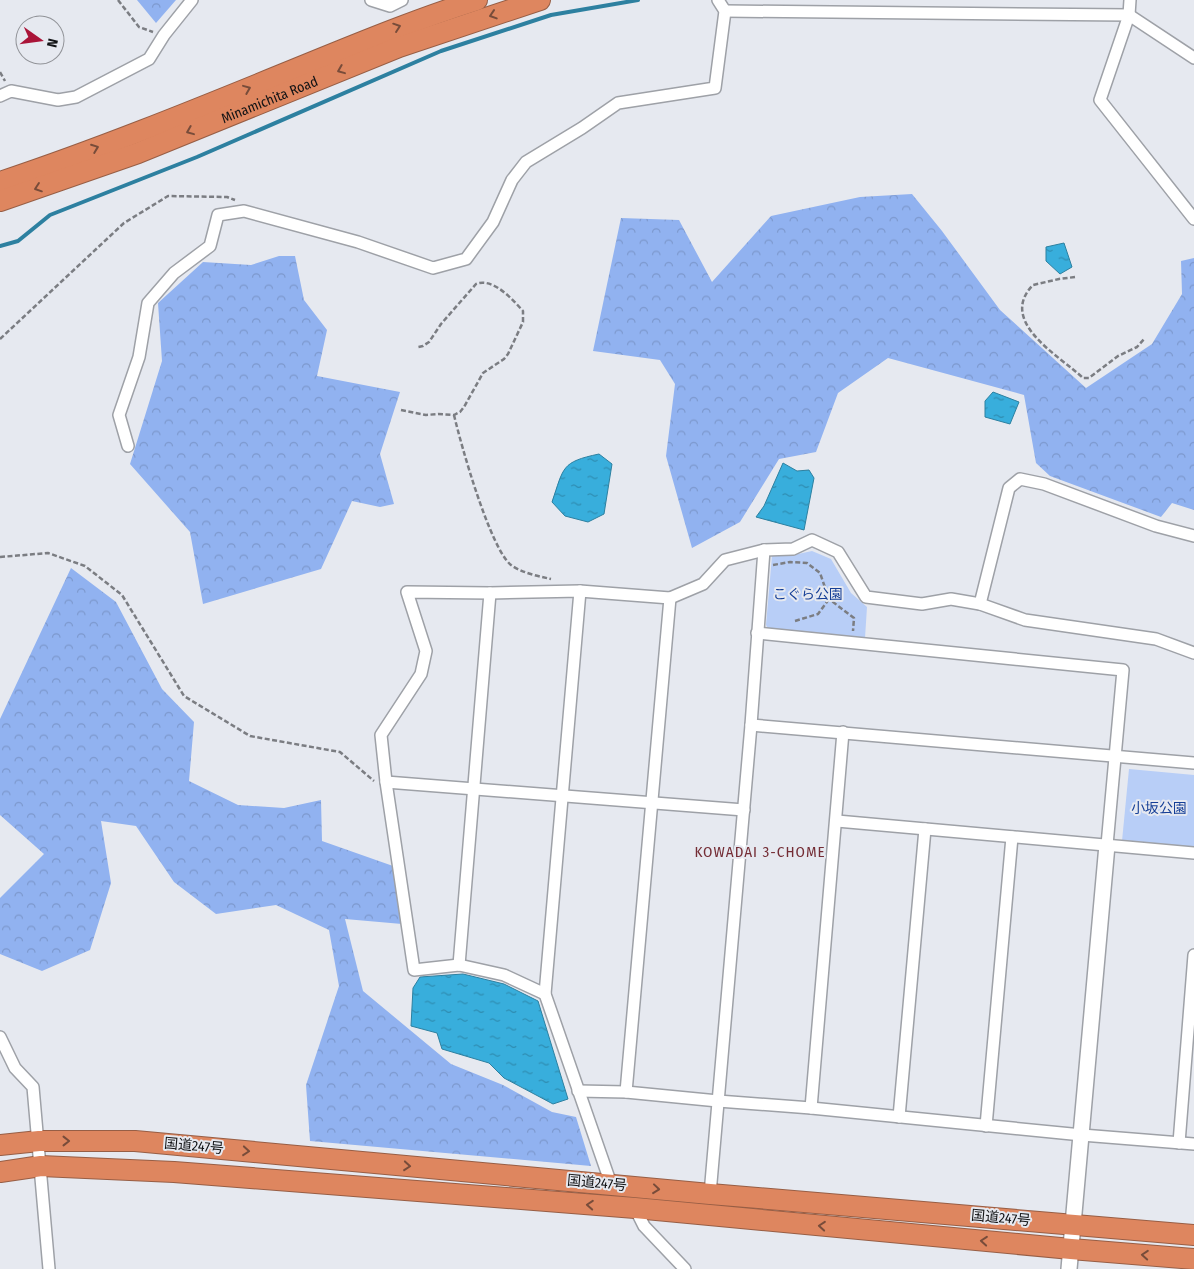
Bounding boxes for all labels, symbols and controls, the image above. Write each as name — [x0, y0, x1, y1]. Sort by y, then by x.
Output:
one-way arrow — [490, 9, 498, 19]
north arrow — [15, 15, 65, 65]
one-way arrow — [392, 23, 401, 33]
text: N — [43, 37, 61, 49]
one-way arrow — [337, 65, 345, 75]
street label: Minamichita Road — [219, 72, 320, 127]
one-way arrow — [242, 84, 250, 94]
one-way arrow — [186, 125, 195, 136]
one-way arrow — [91, 144, 99, 154]
one-way arrow — [34, 182, 43, 192]
park label: こぐら公園 — [773, 586, 843, 603]
park label: 小坂公園 — [1131, 800, 1187, 817]
district label: KOWADAI 3-CHOME — [694, 843, 826, 861]
street label: 国道247号 — [163, 1135, 225, 1157]
one-way arrow — [62, 1136, 70, 1146]
one-way arrow — [242, 1145, 250, 1156]
one-way arrow — [404, 1160, 412, 1171]
street label: 国道247号 — [566, 1172, 628, 1194]
one-way arrow — [653, 1183, 661, 1194]
one-way arrow — [586, 1199, 594, 1210]
street label: 国道247号 — [970, 1207, 1032, 1229]
one-way arrow — [817, 1221, 825, 1232]
one-way arrow — [979, 1236, 987, 1247]
one-way arrow — [1141, 1250, 1149, 1261]

